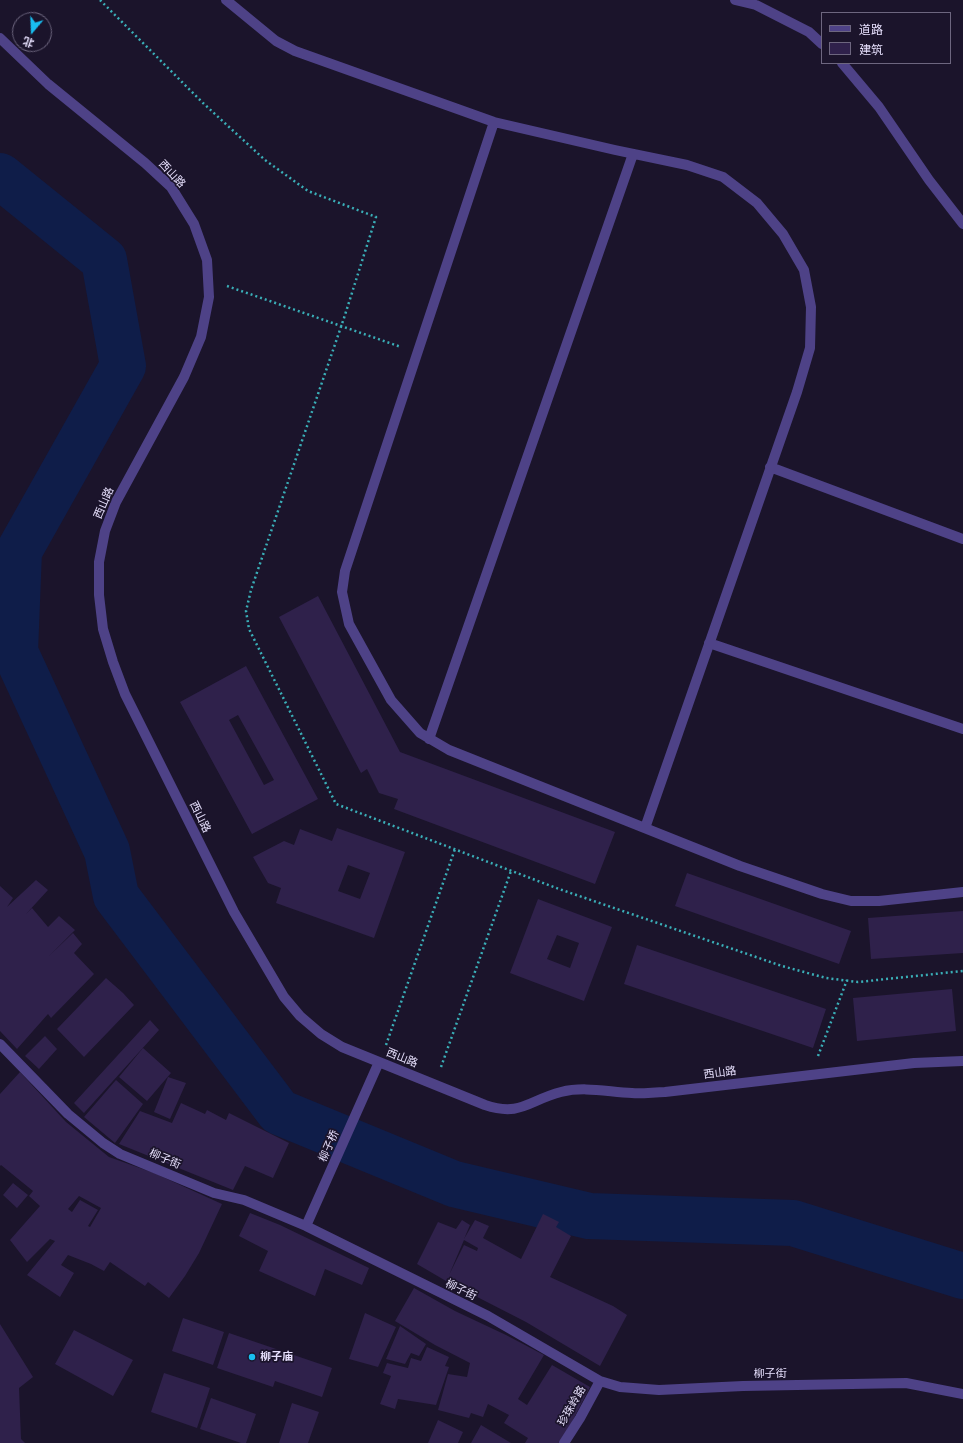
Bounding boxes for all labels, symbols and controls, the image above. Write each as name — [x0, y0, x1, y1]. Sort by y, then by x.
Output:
north arrow — [12, 12, 52, 52]
legend — [821, 12, 951, 64]
text: 道路 — [859, 22, 883, 37]
text: 北 — [21, 34, 36, 51]
text: 建筑 — [859, 42, 883, 57]
street label: 西山路 — [156, 157, 188, 191]
street label: 西山路 — [91, 485, 117, 521]
street label: 西山路 — [187, 799, 213, 835]
street label: 西山路 — [384, 1046, 420, 1070]
street label: 西山路 — [703, 1064, 737, 1082]
street label: 柳子桥 — [316, 1128, 342, 1164]
street label: 柳子街 — [147, 1146, 183, 1172]
street label: 柳子街 — [443, 1277, 479, 1303]
place label: 柳子庙 — [260, 1350, 293, 1364]
marker: 柳子庙 — [247, 1352, 257, 1362]
street label: 柳子街 — [754, 1367, 786, 1381]
street label: 珍珠岭路 — [555, 1384, 589, 1428]

